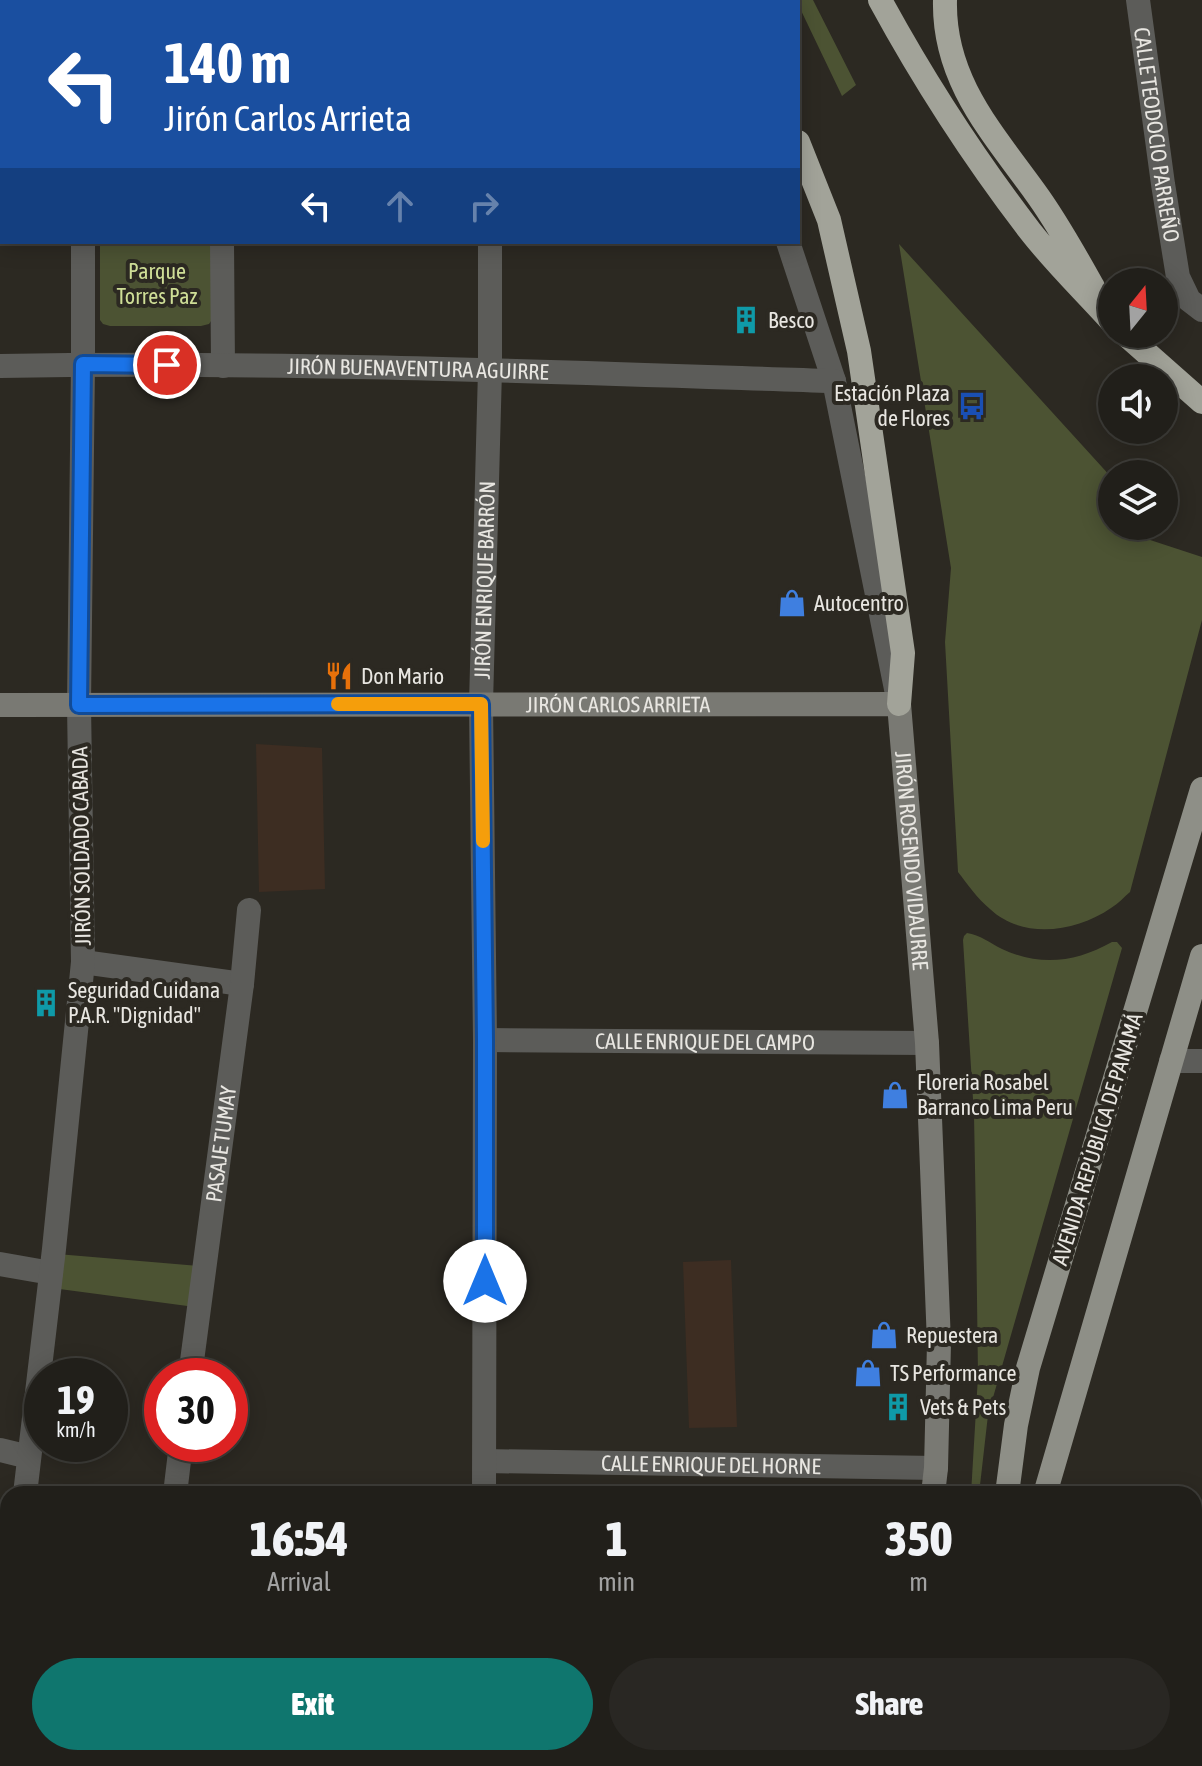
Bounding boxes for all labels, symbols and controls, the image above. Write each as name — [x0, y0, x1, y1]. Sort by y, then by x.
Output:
street label: CALLE TEODOCIO PARREÑO — [1129, 26, 1185, 244]
text: 140 m — [164, 31, 291, 95]
icon: left — [32, 32, 136, 136]
text: Jirón Carlos Arrieta — [164, 97, 412, 139]
icon: left — [294, 184, 338, 228]
icon: ahead — [378, 184, 422, 228]
icon: right — [462, 184, 506, 228]
park label: Parque Torres Paz — [117, 258, 198, 309]
north arrow — [1098, 268, 1178, 348]
map controls — [1098, 268, 1178, 540]
building icon: Besco — [731, 305, 761, 335]
place label: Besco — [768, 307, 815, 333]
pin — [133, 331, 201, 399]
icon: arrive — [145, 343, 189, 387]
street label: JIRÓN BUENAVENTURA AGUIRRE — [287, 353, 550, 385]
button: sound — [1098, 364, 1178, 444]
place label: Estación Plaza de Flores — [834, 380, 950, 431]
bus stop icon: Estación Plaza de Flores — [957, 391, 987, 421]
button: layers — [1098, 460, 1178, 540]
street label: JIRÓN ENRIQUE BARRÓN — [469, 481, 500, 680]
shop icon: Autocentro — [777, 588, 807, 618]
place label: Autocentro — [814, 590, 904, 616]
restaurant icon: Don Mario — [324, 661, 354, 691]
place label: Don Mario — [361, 663, 444, 689]
street label: JIRÓN CARLOS ARRIETA — [526, 691, 711, 717]
street label: JIRÓN SOLDADO CABADA — [66, 746, 96, 946]
street label: JIRÓN ROSENDO VIDAURRE — [890, 750, 934, 972]
place label: Seguridad Cuidana P.A.R. "Dignidad" — [68, 977, 220, 1028]
building icon: Seguridad Cuidana P.A.R. "Dignidad" — [31, 988, 61, 1018]
street label: AVENIDA REPÚBLICA DE PANAMÁ — [1046, 1010, 1148, 1268]
street label: CALLE ENRIQUE DEL CAMPO — [595, 1028, 815, 1055]
place label: Floreria Rosabel Barranco Lima Peru — [917, 1069, 1073, 1120]
shop icon: Floreria Rosabel Barranco Lima Peru — [880, 1080, 910, 1110]
street label: PASAJE TUMAY — [200, 1084, 241, 1204]
position arrow — [443, 1239, 527, 1323]
shop icon: Repuestera — [869, 1320, 899, 1350]
place label: Repuestera — [906, 1322, 998, 1348]
speed limit sign: 30 — [144, 1358, 248, 1462]
shop icon: TS Performance — [853, 1358, 883, 1388]
place label: TS Performance — [890, 1360, 1017, 1386]
text: 19 — [57, 1377, 95, 1422]
building icon: Vets & Pets — [883, 1392, 913, 1422]
place label: Vets & Pets — [920, 1394, 1007, 1420]
text: km/h — [56, 1418, 96, 1441]
street label: CALLE ENRIQUE DEL HORNE — [601, 1450, 822, 1479]
text: 16:54 — [250, 1511, 348, 1566]
text: 1 — [605, 1511, 628, 1566]
text: 350 — [885, 1511, 952, 1566]
text: Arrival — [267, 1567, 331, 1597]
text: min — [598, 1567, 635, 1597]
text: m — [909, 1567, 928, 1597]
button: Exit — [32, 1658, 593, 1750]
button: Share — [609, 1658, 1170, 1750]

